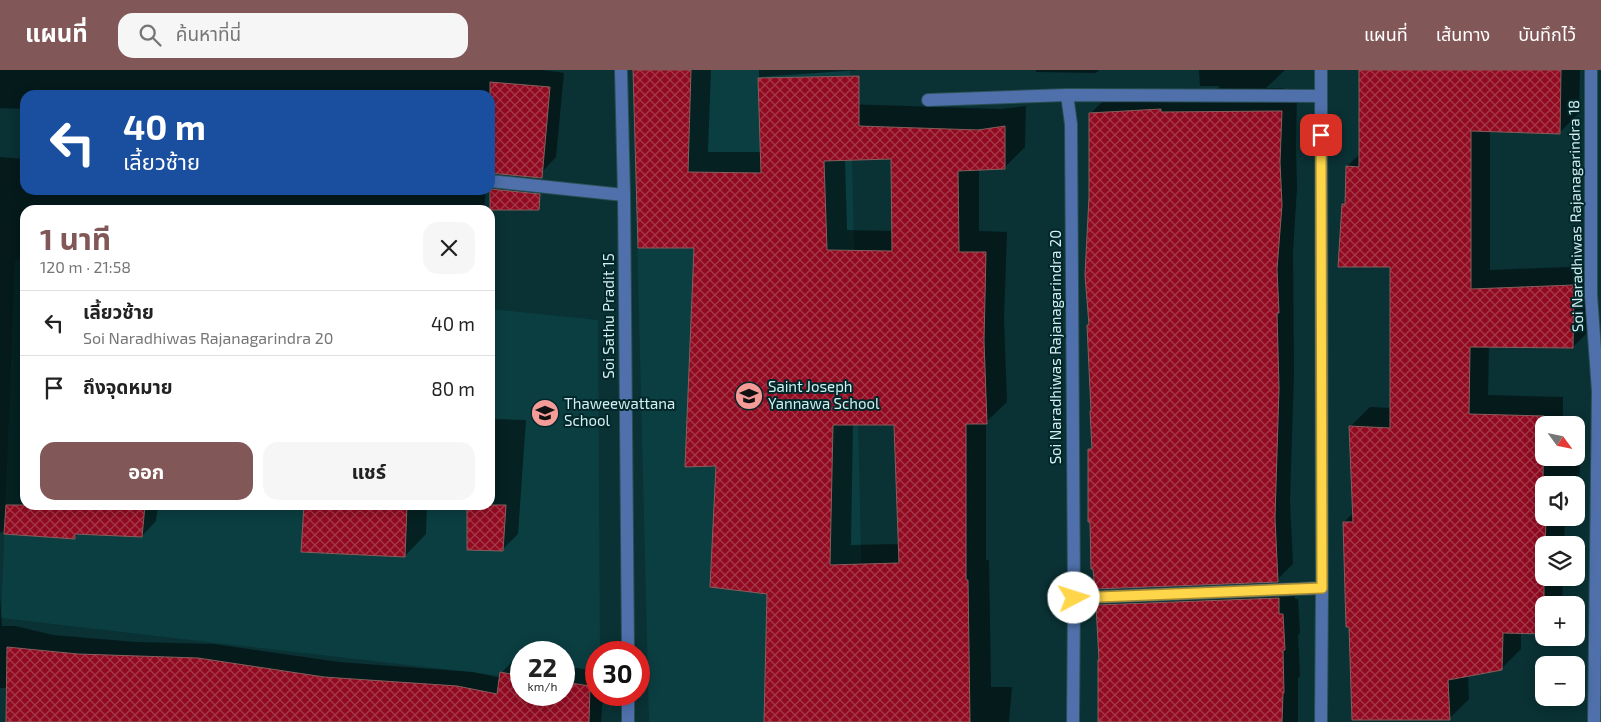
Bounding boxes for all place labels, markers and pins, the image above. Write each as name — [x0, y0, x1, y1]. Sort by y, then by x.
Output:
pin — [1300, 114, 1342, 156]
place label: Saint Joseph Yannawa School — [768, 377, 880, 412]
school or university icon: Saint Joseph Yannawa School — [734, 381, 764, 411]
place label: Thaweewattana School — [564, 394, 675, 429]
school or university icon: Thaweewattana School — [530, 398, 560, 428]

